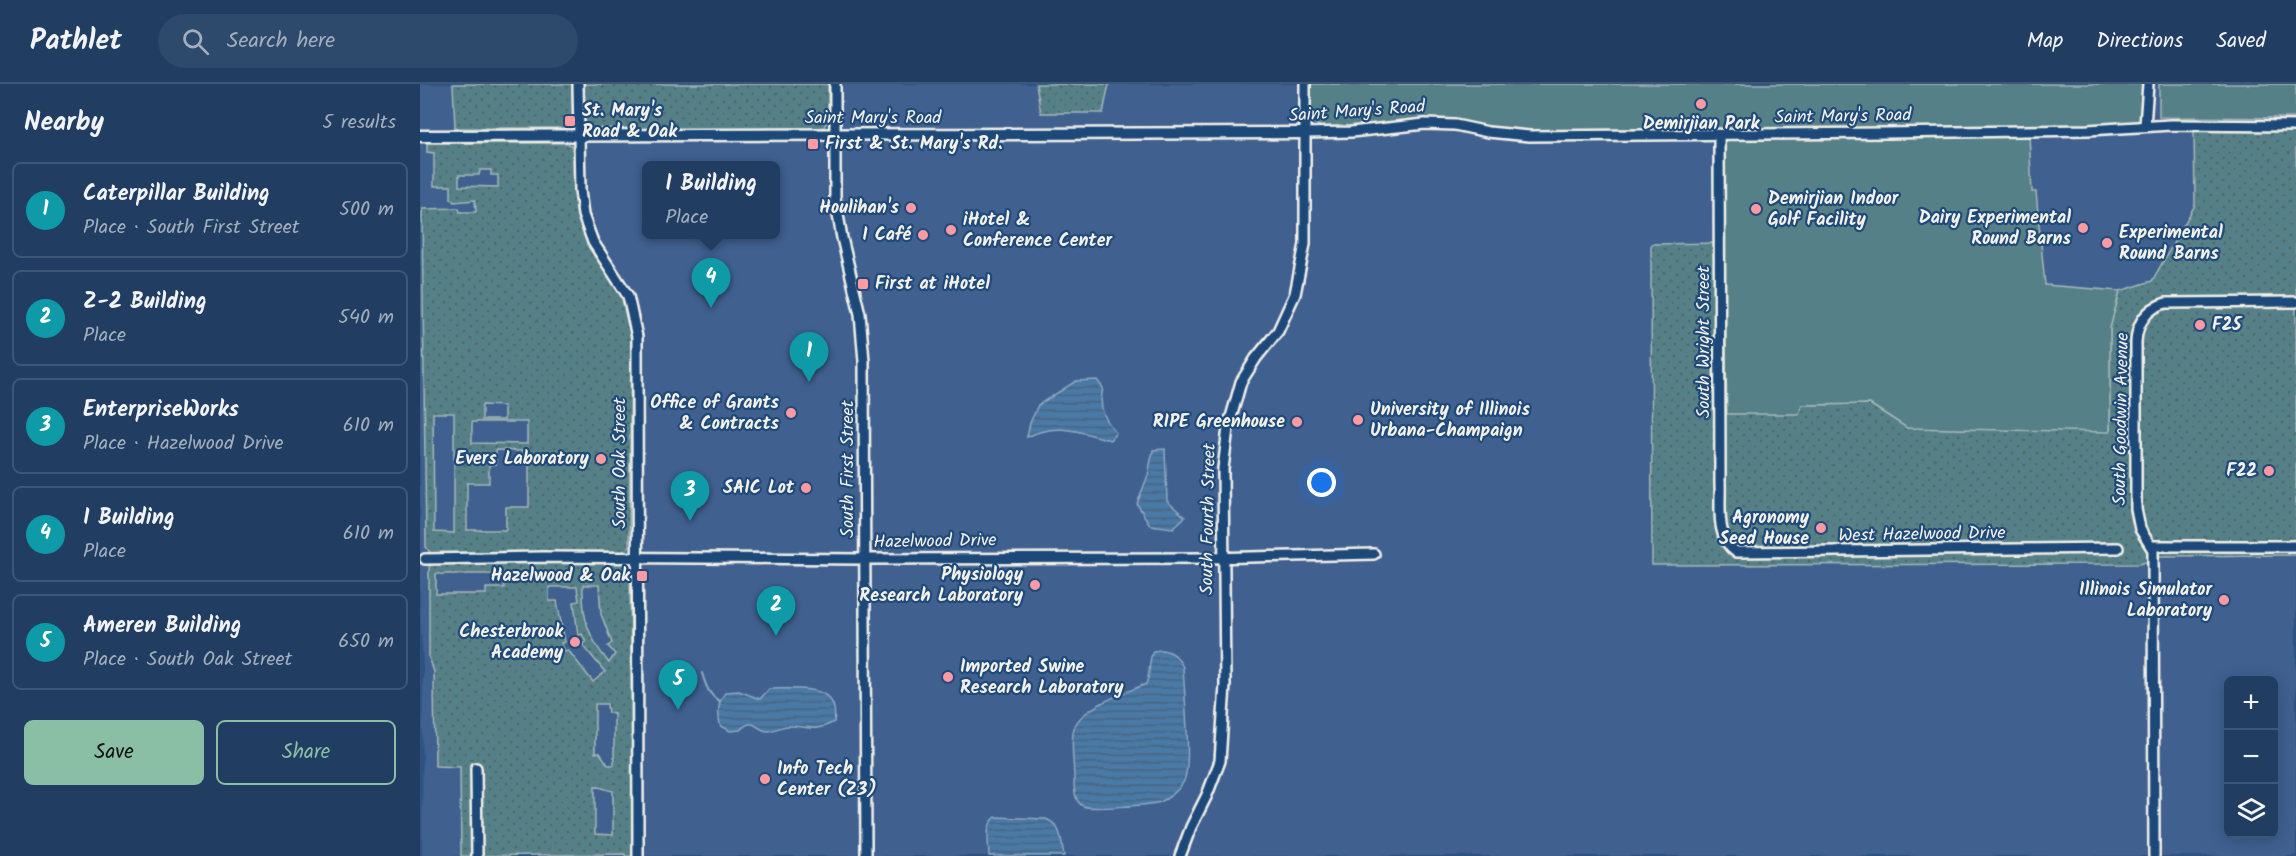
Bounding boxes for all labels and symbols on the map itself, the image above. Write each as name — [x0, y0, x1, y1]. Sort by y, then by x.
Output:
street label: Saint Mary's Road — [1288, 93, 1427, 131]
place label: St. Mary's Road & Oak — [582, 97, 678, 147]
marker: Demirjian Park — [1694, 97, 1708, 111]
street label: Saint Mary's Road — [1774, 101, 1913, 133]
street label: Saint Mary's Road — [805, 104, 942, 133]
place label: Demirjian Park — [1643, 110, 1760, 139]
marker: St. Mary's Road & Oak — [563, 114, 577, 128]
place label: First & St. Mary's Rd. — [825, 130, 1002, 159]
marker: First & St. Mary's Rd. — [806, 137, 820, 151]
place label: Demirjian Indoor Golf Facility — [1768, 185, 1900, 235]
place label: Houlihan's — [819, 194, 900, 223]
marker: Houlihan's — [904, 201, 918, 215]
marker: Demirjian Indoor Golf Facility — [1749, 202, 1763, 216]
place label: Dairy Experimental Round Barns — [1919, 204, 2072, 254]
place label: iHotel & Conference Center — [963, 206, 1113, 256]
place label: Experimental Round Barns — [2119, 219, 2223, 269]
place label: I Café — [862, 221, 912, 250]
marker: Dairy Experimental Round Barns — [2076, 221, 2090, 235]
marker: iHotel & Conference Center — [944, 223, 958, 237]
marker: I Café — [916, 228, 930, 242]
marker: Experimental Round Barns — [2100, 236, 2114, 250]
pin: 4 — [692, 258, 730, 308]
street label: South Wright Street — [1690, 265, 1719, 418]
place label: First at iHotel — [875, 270, 990, 299]
marker: First at iHotel — [856, 277, 870, 291]
place label: F25 — [2212, 311, 2243, 340]
marker: F25 — [2193, 318, 2207, 332]
pin: 1 — [790, 332, 828, 382]
street label: South Goodwin Avenue — [2106, 332, 2138, 506]
place label: Office of Grants & Contracts — [650, 389, 780, 439]
street label: South Oak Street — [606, 396, 635, 529]
place label: University of Illinois Urbana-Champaign — [1370, 396, 1530, 446]
street label: South First Street — [834, 399, 863, 538]
marker: Office of Grants & Contracts — [784, 406, 798, 420]
place label: RIPE Greenhouse — [1153, 408, 1285, 437]
marker: University of Illinois Urbana-Champaign — [1351, 413, 1365, 427]
marker: RIPE Greenhouse — [1290, 415, 1304, 429]
street label: South Fourth Street — [1193, 442, 1225, 595]
place label: Evers Laboratory — [456, 445, 590, 474]
marker: Evers Laboratory — [594, 452, 608, 466]
place label: F22 — [2226, 457, 2257, 486]
marker: F22 — [2262, 464, 2276, 478]
your location — [1307, 468, 1336, 497]
pin: 3 — [670, 472, 710, 521]
place label: SAIC Lot — [723, 474, 795, 503]
marker: SAIC Lot — [799, 481, 813, 495]
place label: Agronomy Seed House — [1719, 504, 1810, 554]
street label: West Hazelwood Drive — [1838, 519, 2006, 551]
marker: Agronomy Seed House — [1814, 521, 1828, 535]
street label: Hazelwood Drive — [873, 526, 997, 558]
place label: Physiology Research Laboratory — [859, 561, 1024, 611]
place label: Hazelwood & Oak — [491, 562, 631, 591]
marker: Hazelwood & Oak — [635, 569, 649, 583]
place label: Illinois Simulator Laboratory — [2079, 576, 2213, 626]
marker: Physiology Research Laboratory — [1028, 578, 1042, 592]
pin: 2 — [756, 586, 796, 636]
marker: Illinois Simulator Laboratory — [2217, 593, 2231, 607]
place label: Chesterbrook Academy — [459, 618, 564, 668]
marker: Chesterbrook Academy — [568, 635, 582, 649]
place label: Imported Swine Research Laboratory — [960, 653, 1124, 703]
pin: 5 — [658, 660, 698, 710]
marker: Imported Swine Research Laboratory — [941, 670, 955, 684]
place label: Info Tech Center (Z3) — [777, 755, 877, 805]
marker: Info Tech Center (Z3) — [758, 772, 772, 786]

